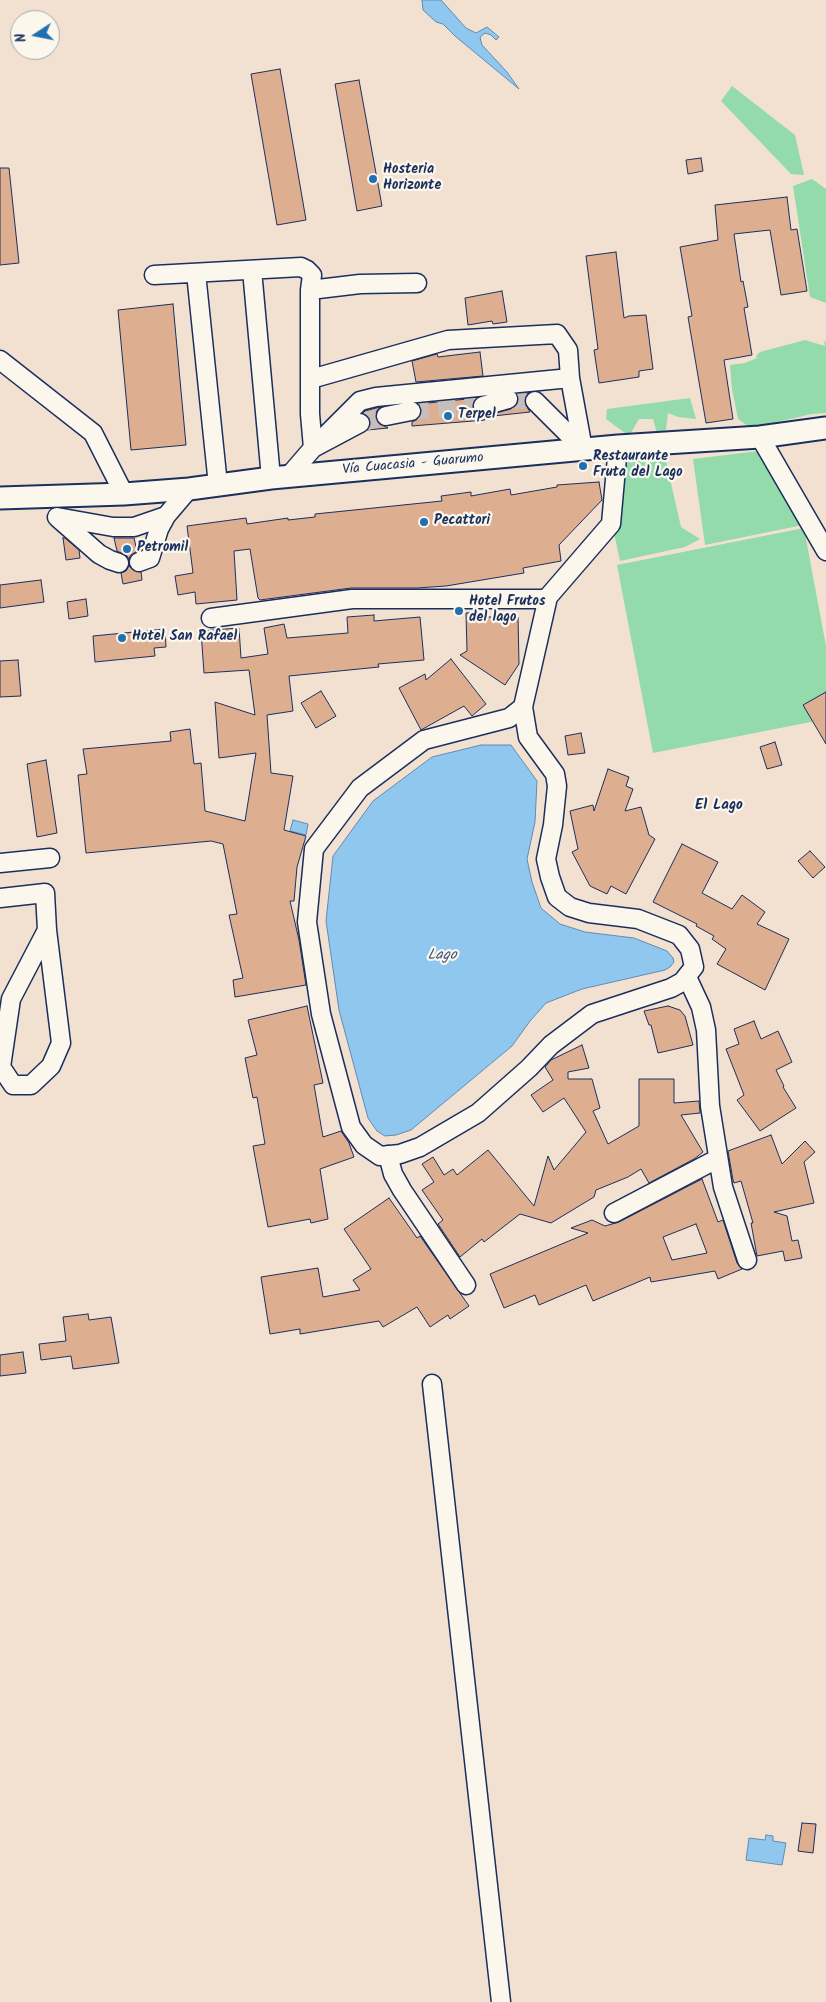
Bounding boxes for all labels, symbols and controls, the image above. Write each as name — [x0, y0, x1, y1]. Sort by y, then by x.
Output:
north arrow — [10, 10, 60, 60]
text: N — [10, 31, 33, 44]
place label: Hosteria Horizonte — [383, 163, 441, 196]
marker: Hosteria Horizonte — [367, 173, 379, 185]
place label: Terpel — [458, 408, 496, 424]
marker: Terpel — [442, 410, 454, 422]
street label: Vía Cuacasia - Guarumo — [342, 450, 484, 480]
place label: Restaurante Fruta del Lago — [593, 450, 683, 482]
marker: Restaurante Fruta del Lago — [577, 460, 589, 472]
place label: Pecattori — [434, 514, 490, 530]
marker: Pecattori — [418, 516, 430, 528]
place label: Petromil — [137, 541, 188, 557]
marker: Petromil — [121, 543, 133, 555]
place label: Hotel Frutos del lago — [469, 595, 545, 628]
marker: Hotel Frutos del lago — [453, 605, 465, 617]
place label: Hotel San Rafael — [132, 630, 237, 646]
marker: Hotel San Rafael — [116, 632, 128, 644]
district label: El Lago — [695, 797, 743, 815]
water label: Lago — [427, 947, 457, 965]

